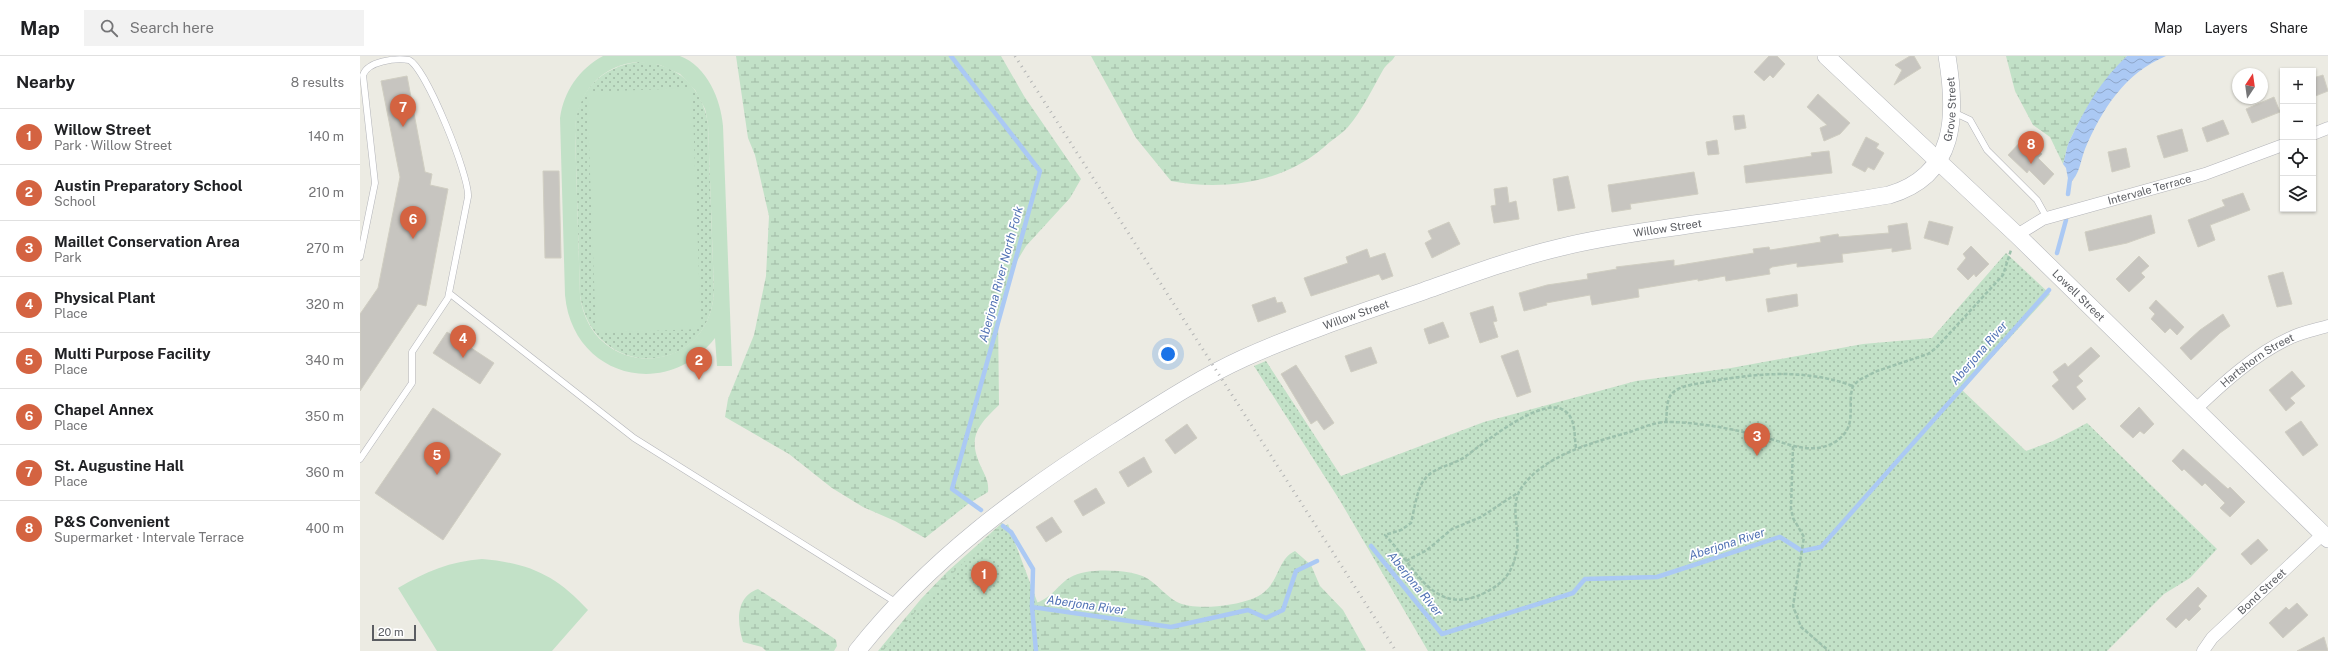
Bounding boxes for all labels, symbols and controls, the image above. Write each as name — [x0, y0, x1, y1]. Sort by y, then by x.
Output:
search box — [84, 10, 364, 46]
text: Map — [20, 17, 60, 39]
icon: search — [98, 17, 120, 39]
text: Search here — [130, 19, 214, 36]
text: Map — [2154, 20, 2182, 36]
text: Layers — [2204, 20, 2248, 36]
text: Share — [2270, 20, 2308, 36]
north arrow — [2232, 68, 2268, 104]
map controls — [2280, 68, 2316, 212]
button: + — [2280, 68, 2316, 104]
text: Nearby — [16, 72, 75, 92]
text: 8 results — [291, 75, 344, 90]
street label: Grove Street — [1941, 76, 1958, 143]
pin: 7 — [390, 94, 416, 127]
button: − — [2280, 104, 2316, 140]
text: Willow Street — [54, 121, 151, 138]
text: 1 — [26, 129, 32, 144]
text: 140 m — [308, 129, 344, 144]
pin: 8 — [2018, 131, 2044, 164]
text: Park · Willow Street — [54, 138, 172, 153]
button: locate — [2280, 140, 2316, 176]
street label: Intervale Terrace — [2106, 172, 2193, 207]
button: layers — [2280, 176, 2316, 212]
text: Austin Preparatory School — [54, 177, 243, 194]
text: 2 — [25, 185, 33, 200]
text: 210 m — [309, 185, 344, 200]
text: School — [54, 194, 96, 209]
water label: Aberjona River North Fork — [976, 204, 1026, 343]
pin: 6 — [400, 206, 426, 239]
street label: Willow Street — [1632, 217, 1702, 239]
text: Maillet Conservation Area — [54, 233, 240, 250]
text: 3 — [25, 241, 33, 256]
text: 270 m — [306, 241, 344, 256]
text: Park — [54, 250, 82, 265]
street label: Lowell Street — [2050, 267, 2107, 323]
text: Physical Plant — [54, 289, 156, 306]
text: 4 — [25, 297, 33, 312]
text: 320 m — [306, 297, 344, 312]
street label: Willow Street — [1321, 297, 1391, 332]
text: Place — [54, 306, 88, 321]
water label: Aberjona River — [1948, 318, 2011, 387]
pin: 4 — [450, 325, 476, 358]
street label: Hartshorn Street — [2218, 331, 2296, 390]
your location — [1158, 344, 1178, 364]
text: Multi Purpose Facility — [54, 345, 211, 362]
pin: 2 — [686, 347, 712, 380]
text: 5 — [25, 353, 33, 368]
text: 340 m — [305, 353, 344, 368]
text: Place — [54, 362, 88, 377]
text: Chapel Annex — [54, 401, 154, 418]
text: 6 — [25, 409, 33, 424]
text: 350 m — [305, 409, 344, 424]
text: Place — [54, 418, 88, 433]
pin: 3 — [1744, 423, 1770, 456]
pin: 5 — [424, 442, 450, 475]
text: St. Augustine Hall — [54, 457, 184, 474]
text: 7 — [25, 465, 33, 480]
text: 360 m — [306, 465, 344, 480]
text: Place — [54, 474, 88, 489]
text: P&S Convenient — [54, 513, 170, 530]
text: 8 — [25, 521, 33, 536]
text: 400 m — [306, 521, 344, 536]
water label: Aberjona River — [1687, 525, 1767, 563]
text: Supermarket · Intervale Terrace — [54, 530, 244, 545]
water label: Aberjona River — [1385, 549, 1446, 620]
pin: 1 — [971, 561, 997, 594]
street label: Bond Street — [2235, 566, 2288, 617]
water label: Aberjona River — [1046, 593, 1127, 618]
scale bar — [372, 623, 416, 642]
text: 20 m — [378, 626, 403, 638]

